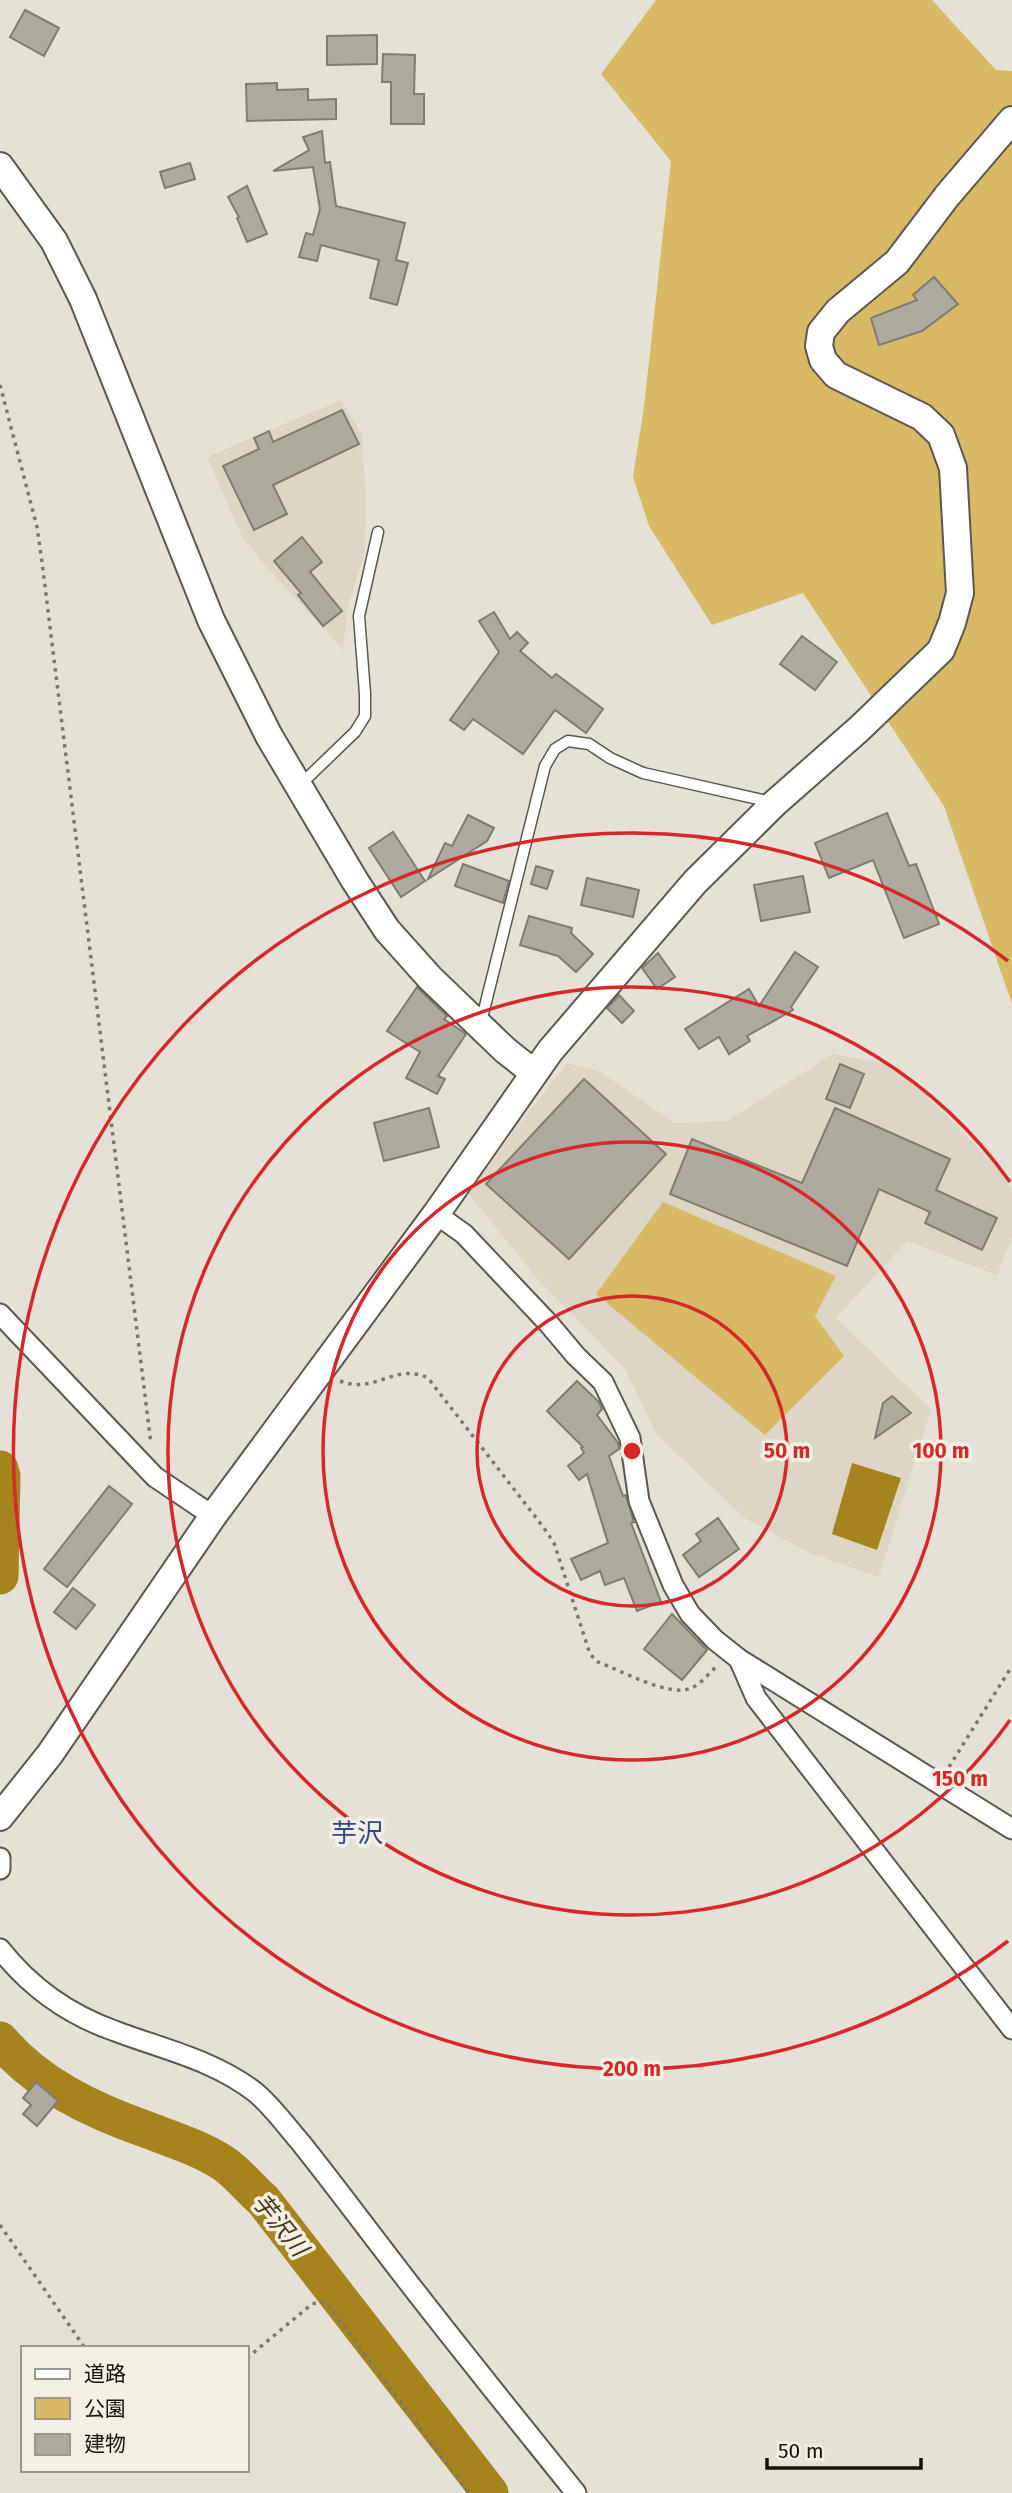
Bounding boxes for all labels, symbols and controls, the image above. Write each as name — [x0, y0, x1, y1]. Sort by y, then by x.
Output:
text: 50 m — [764, 1438, 810, 1464]
text: 100 m — [912, 1438, 970, 1464]
centre of rings — [620, 1439, 644, 1463]
text: 150 m — [932, 1766, 988, 1792]
district label: 芋沢 — [331, 1818, 383, 1849]
text: 200 m — [603, 2056, 661, 2082]
water label: 芋沢川 — [246, 2188, 315, 2264]
legend — [21, 2346, 248, 2472]
text: 道路 — [84, 2361, 126, 2387]
text: 公園 — [84, 2396, 126, 2422]
scale bar — [767, 2426, 921, 2470]
text: 建物 — [84, 2431, 126, 2457]
text: 50 m — [778, 2438, 824, 2464]

